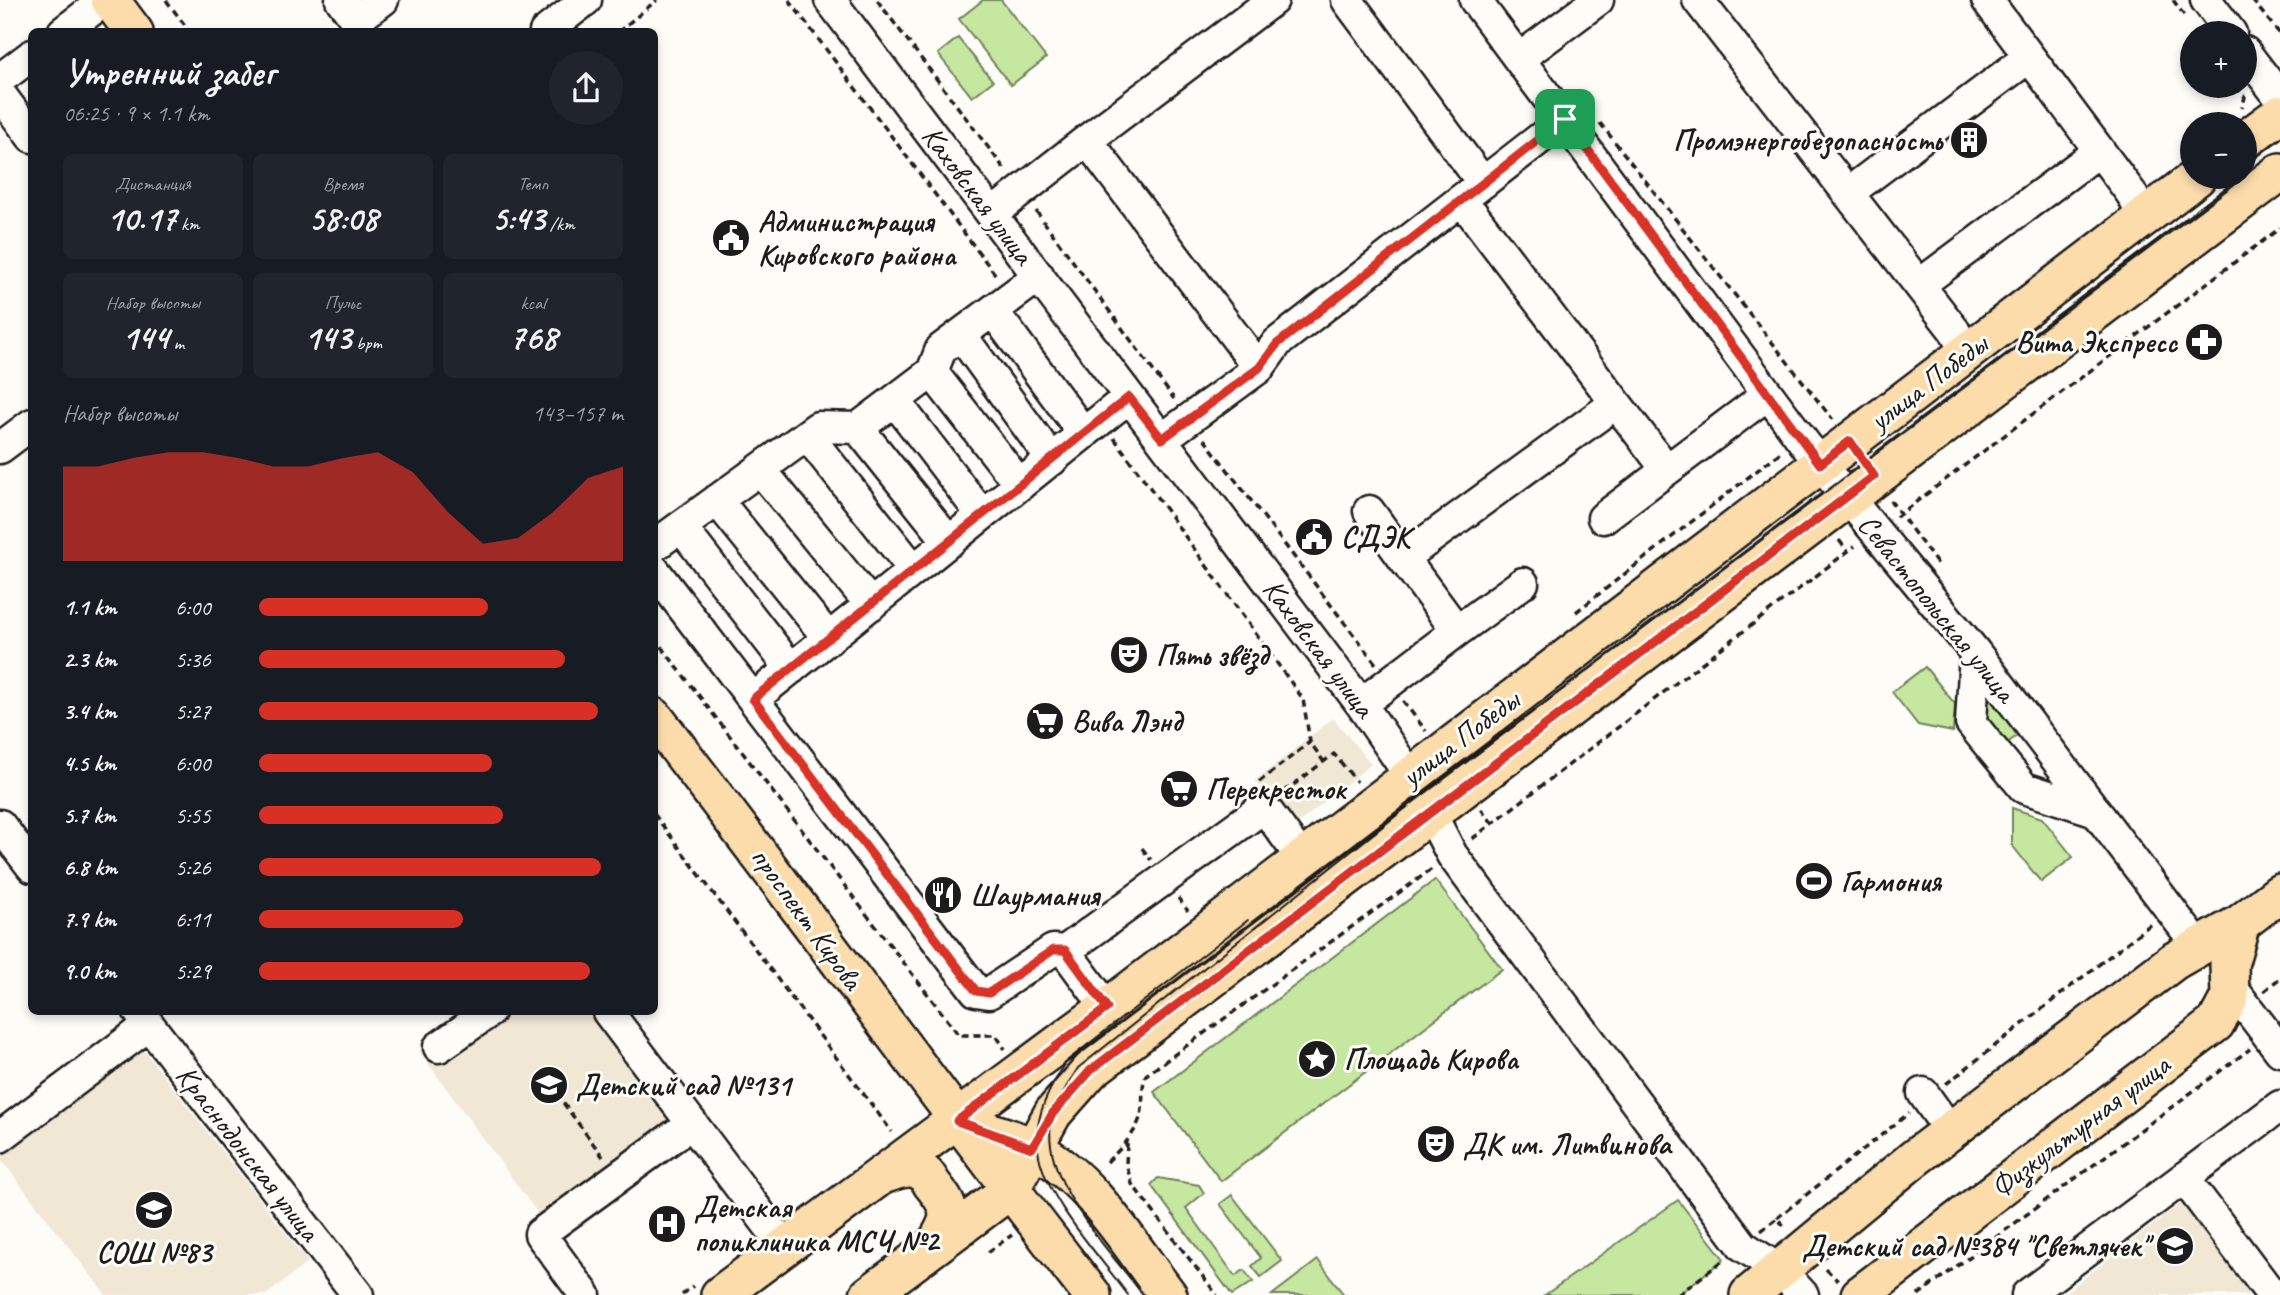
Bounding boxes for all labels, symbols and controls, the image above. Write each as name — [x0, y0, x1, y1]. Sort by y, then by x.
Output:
map controls — [2180, 21, 2257, 189]
button: + — [2180, 21, 2257, 98]
text: Утренний забег — [63, 49, 275, 96]
button: share — [549, 51, 623, 125]
pin — [1535, 89, 1595, 149]
text: 06:25 · 9 × 1.1 km — [63, 99, 209, 128]
icon: arrive — [1546, 100, 1584, 138]
button: − — [2180, 112, 2257, 189]
street label: Каховская улица — [913, 118, 1044, 273]
building icon: Промэнергобезопасность — [1948, 119, 1990, 161]
place label: Промэнергобезопасность — [1673, 121, 1944, 160]
text: Дистанция — [115, 172, 191, 196]
text: Время — [323, 172, 363, 196]
text: Темп — [518, 172, 548, 196]
text: 10.17 — [107, 196, 176, 241]
text: 58:08 — [308, 196, 378, 241]
text: 5:43 — [491, 196, 545, 241]
place label: Администрация Кировского района — [758, 202, 957, 274]
text: km — [176, 212, 199, 236]
text: /km — [545, 212, 575, 236]
public building icon: Администрация Кировского района — [710, 217, 752, 259]
text: Набор высоты — [106, 291, 200, 315]
text: Пульс — [325, 291, 361, 315]
text: kcal — [520, 291, 546, 315]
text: 144 — [122, 315, 169, 360]
text: 143 — [304, 315, 351, 360]
text: 768 — [509, 315, 557, 360]
pharmacy icon: Вита Экспресс — [2183, 321, 2225, 363]
place label: Вита Экспресс — [2016, 323, 2179, 361]
street label: улица Победы — [1860, 324, 1996, 440]
text: m — [169, 331, 184, 355]
text: bpm — [351, 331, 382, 355]
text: Набор высоты — [63, 399, 177, 428]
text: 143–157 m — [532, 399, 623, 428]
street label: Севастопольская улица — [1850, 506, 2026, 712]
public building icon: СДЭК — [1293, 516, 1335, 558]
place label: СДЭК — [1341, 518, 1416, 556]
street label: Каховская улица — [1254, 571, 1385, 726]
text: 1.1 km — [63, 593, 117, 622]
text: 6:00 — [175, 593, 211, 622]
theatre icon: Пять звёзд — [1108, 634, 1150, 676]
place label: Пять звёзд — [1156, 636, 1272, 675]
text: 2.3 km — [63, 645, 117, 674]
text: 5:36 — [175, 645, 211, 674]
street label: улица Победы — [1392, 680, 1528, 796]
text: 3.4 km — [63, 697, 117, 726]
text: 5:27 — [175, 697, 211, 726]
supermarket icon: Вива Лэнд — [1024, 700, 1066, 742]
place label: Вива Лэнд — [1072, 702, 1185, 740]
text: 4.5 km — [63, 749, 116, 778]
text: 6:00 — [175, 749, 211, 778]
supermarket icon: Перекресток — [1158, 768, 1200, 810]
place label: Перекресток — [1206, 770, 1348, 808]
text: 5.7 km — [63, 801, 116, 830]
text: 5:55 — [175, 801, 211, 830]
street label: проспект Кирова — [742, 839, 873, 999]
text: 6.8 km — [63, 853, 117, 882]
text: 5:26 — [175, 853, 211, 882]
sports icon: Гармония — [1793, 860, 1835, 902]
place label: Гармония — [1841, 862, 1943, 900]
restaurant icon: Шаурмания — [922, 874, 964, 916]
place label: Шаурмания — [970, 876, 1102, 915]
text: 7.9 km — [63, 905, 116, 934]
text: 6:11 — [175, 905, 211, 934]
text: 9.0 km — [63, 957, 116, 986]
text: 5:29 — [175, 957, 211, 986]
place icon: Площадь Кирова — [1296, 1038, 1338, 1080]
place label: Площадь Кирова — [1344, 1040, 1520, 1078]
street label: Физкультурная улица — [1983, 1045, 2179, 1206]
street label: Краснодонская улица — [168, 1057, 330, 1250]
school or university icon: Детский сад №131 — [528, 1064, 570, 1106]
place label: Детский сад №131 — [576, 1066, 794, 1104]
theatre icon: ДК им. Литвинова — [1415, 1123, 1457, 1165]
place label: ДК им. Литвинова — [1463, 1125, 1673, 1163]
place label: Детская поликлиника МСЧ №2 — [694, 1188, 941, 1260]
school or university icon: СОШ №83 — [133, 1189, 175, 1231]
hospital icon: Детская поликлиника МСЧ №2 — [646, 1203, 688, 1245]
school or university icon: Детский сад №384 "Светлячек" — [2154, 1225, 2196, 1267]
place label: Детский сад №384 "Светлячек" — [1802, 1227, 2155, 1265]
place label: СОШ №83 — [96, 1233, 214, 1271]

